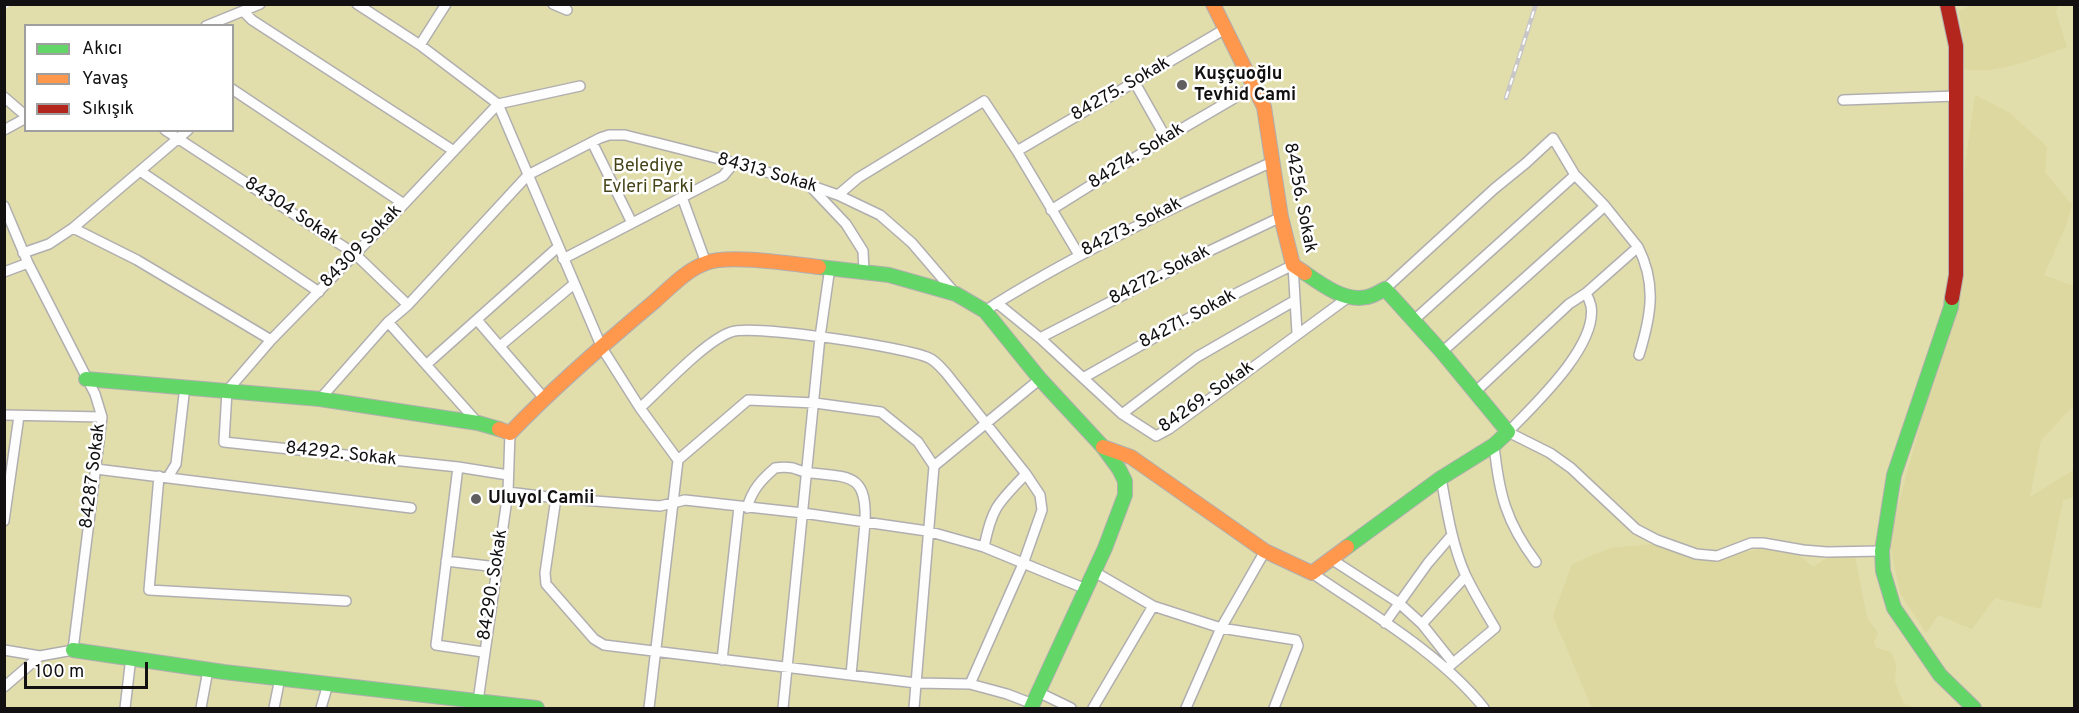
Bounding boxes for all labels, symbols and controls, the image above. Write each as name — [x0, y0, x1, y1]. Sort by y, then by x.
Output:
legend — [24, 24, 234, 132]
text: Akıcı — [82, 38, 122, 61]
street label: 84275. Sokak — [1068, 53, 1174, 127]
place label: Kuşçuoğlu Tevhid Cami — [1194, 64, 1296, 106]
text: Yavaş — [82, 68, 128, 91]
marker: Kuşçuoğlu Tevhid Cami — [1175, 78, 1189, 92]
text: Sıkışık — [82, 98, 134, 121]
street label: 84274. Sokak — [1085, 119, 1189, 195]
street label: 84256. Sokak — [1278, 141, 1320, 255]
street label: 84313 Sokak — [714, 149, 820, 199]
park label: Belediye Evleri Parki — [602, 156, 694, 198]
street label: 84304 Sokak — [240, 173, 342, 251]
street label: 84273. Sokak — [1078, 193, 1186, 263]
street label: 84309 Sokak — [317, 201, 407, 293]
street label: 84272. Sokak — [1106, 241, 1214, 311]
street label: 84271. Sokak — [1136, 286, 1240, 354]
street label: 84269. Sokak — [1155, 357, 1259, 439]
street label: 84287 Sokak — [77, 422, 111, 530]
street label: 84292. Sokak — [284, 438, 398, 472]
place label: Uluyol Camii — [488, 488, 594, 510]
marker: Uluyol Camii — [469, 492, 483, 506]
street label: 84290. Sokak — [475, 528, 513, 642]
scale bar — [27, 650, 152, 688]
text: 100 m — [35, 661, 84, 684]

